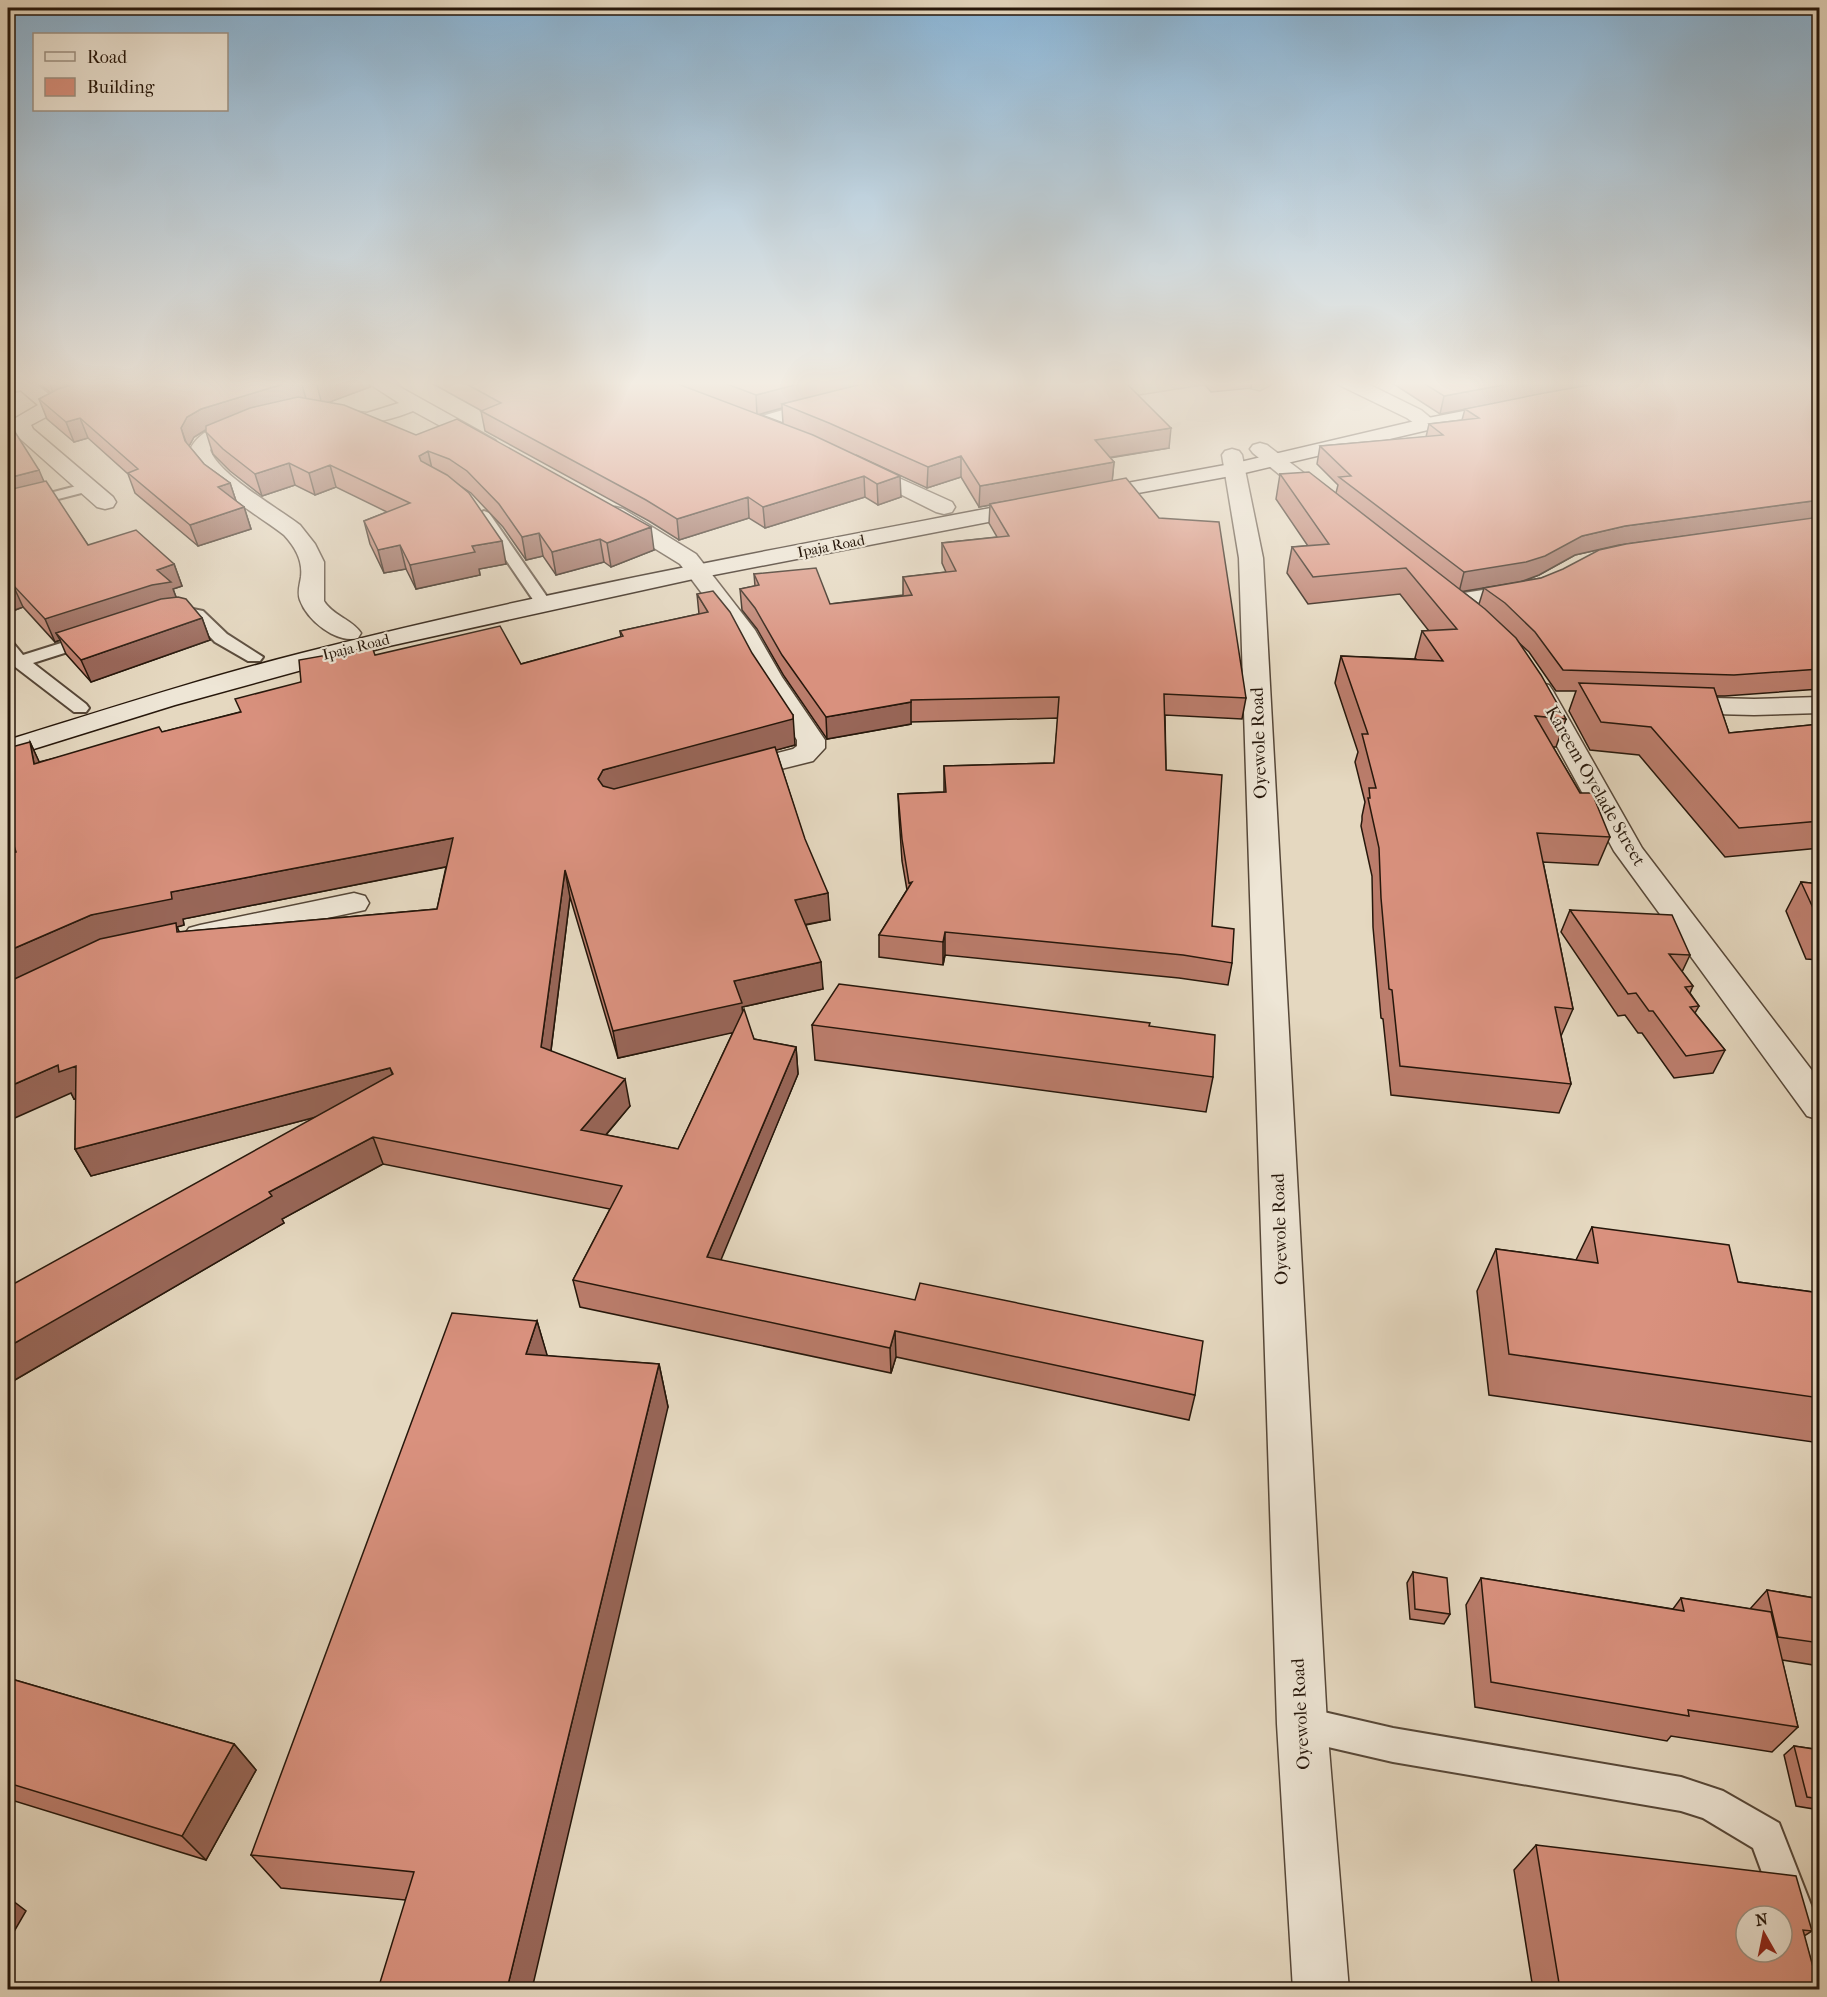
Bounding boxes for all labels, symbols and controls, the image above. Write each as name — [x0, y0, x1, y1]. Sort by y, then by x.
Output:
legend — [33, 33, 228, 111]
text: Road — [87, 47, 127, 68]
text: Building — [87, 77, 155, 98]
street label: Ipaja Road — [796, 530, 867, 561]
street label: Ipaja Road — [321, 630, 392, 664]
street label: Oyewole Road — [1247, 687, 1271, 799]
street label: Kareem Oyelade Street — [1541, 702, 1650, 870]
street label: Oyewole Road — [1268, 1173, 1292, 1285]
street label: Oyewole Road — [1288, 1657, 1314, 1770]
north arrow — [1734, 1904, 1794, 1964]
text: N — [1754, 1909, 1770, 1930]

